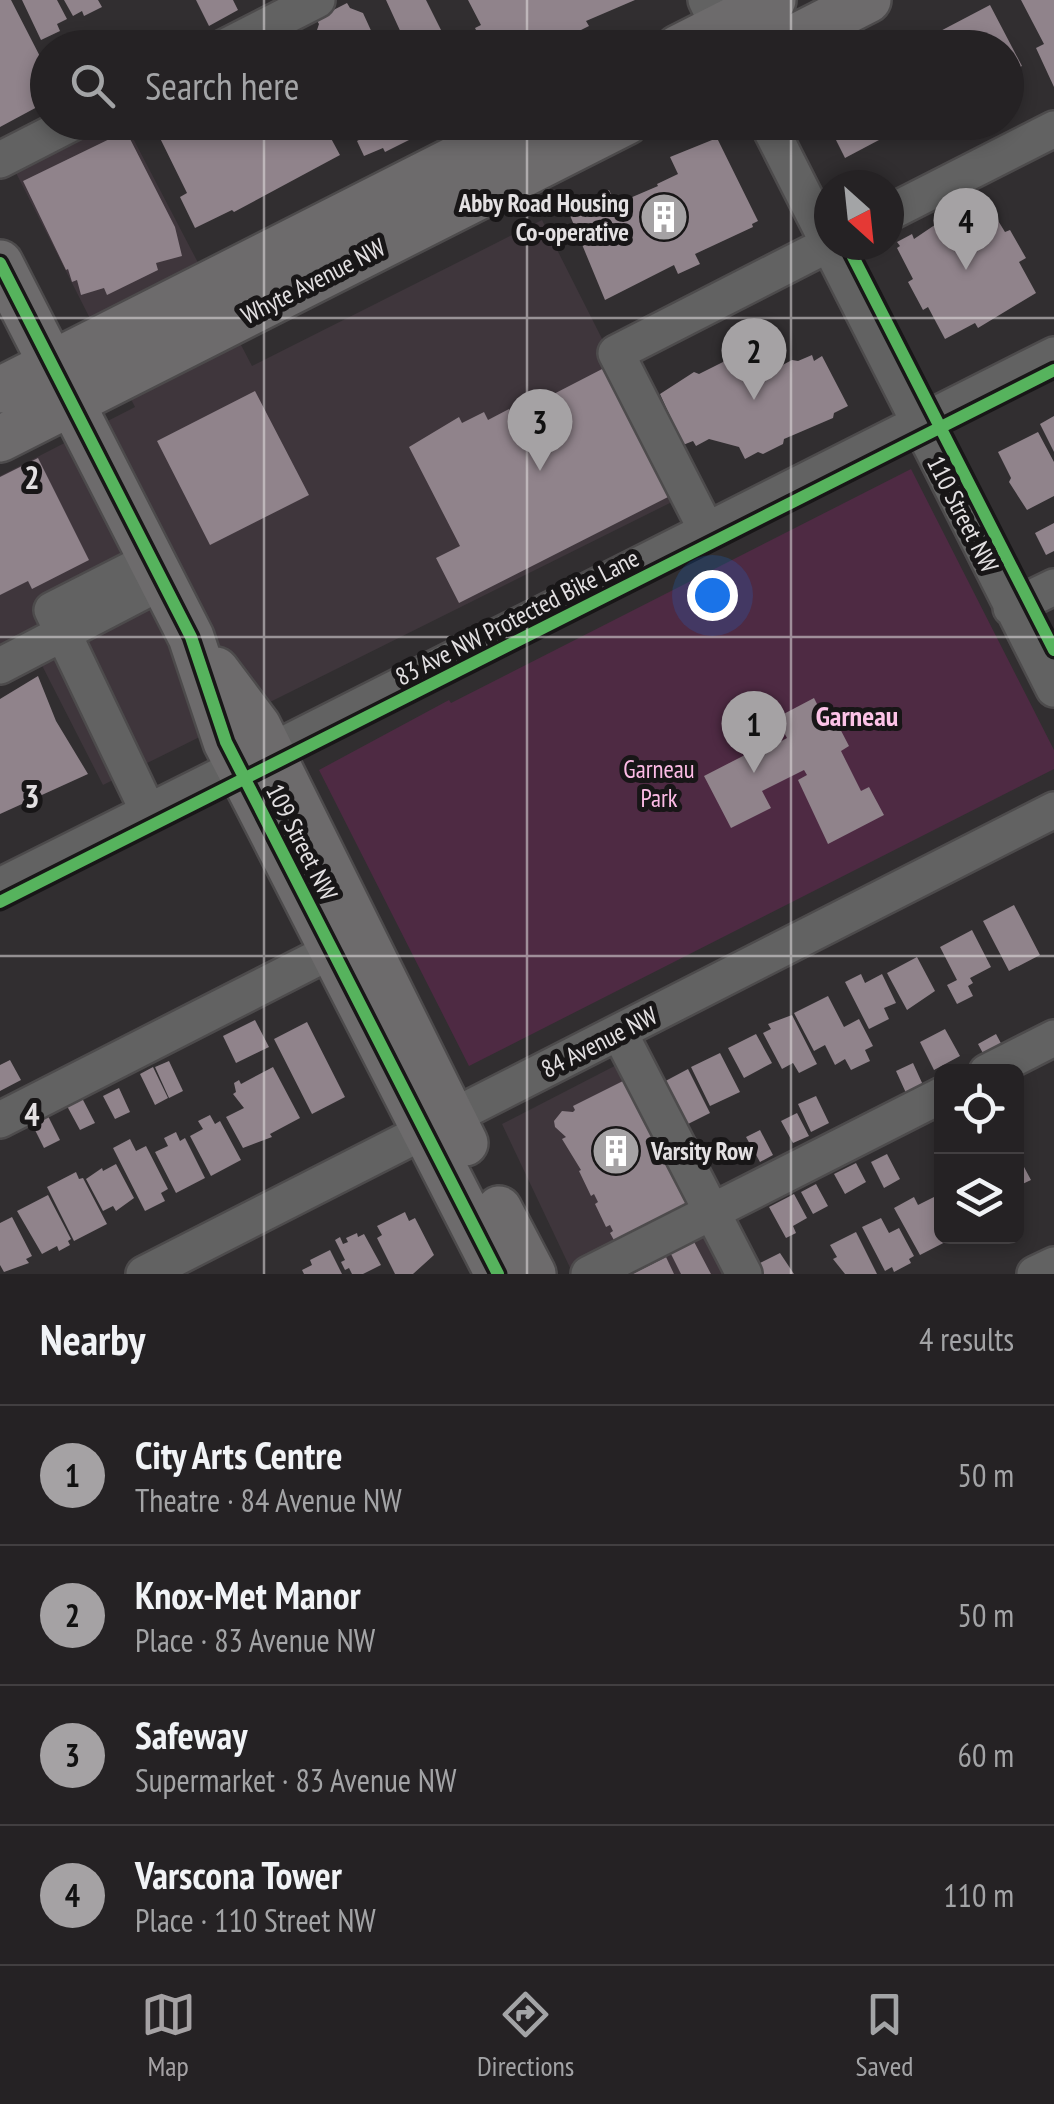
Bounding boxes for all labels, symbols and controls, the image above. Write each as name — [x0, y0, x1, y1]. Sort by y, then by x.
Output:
search box — [30, 30, 1024, 140]
icon: search — [65, 58, 120, 113]
text: Search here — [145, 61, 299, 110]
north arrow — [814, 170, 904, 260]
place label: Abby Road Housing Co-operative — [458, 187, 629, 248]
pin: 4 — [934, 188, 998, 270]
building icon: Abby Road Housing Co-operative — [638, 191, 690, 243]
street label: Whyte Avenue NW — [236, 231, 391, 331]
pin: 2 — [722, 318, 786, 400]
pin: 3 — [508, 388, 572, 471]
street label: 110 Street NW — [920, 450, 1006, 578]
text: 2 — [24, 456, 40, 498]
street label: 83 Ave NW Protected Bike Lane — [390, 542, 644, 692]
your location — [687, 570, 738, 621]
pin: 1 — [722, 690, 786, 773]
district label: Garneau — [816, 697, 898, 734]
park label: Garneau Park — [623, 753, 695, 814]
text: 3 — [24, 775, 40, 817]
street label: 109 Street NW — [259, 778, 345, 906]
street label: 84 Avenue NW — [536, 999, 663, 1085]
map controls — [934, 1064, 1024, 1244]
button: locate — [934, 1064, 1024, 1154]
text: 4 — [24, 1093, 40, 1135]
building icon: Varsity Row — [590, 1125, 642, 1177]
place label: Varsity Row — [650, 1135, 754, 1167]
button: layers — [934, 1154, 1024, 1244]
text: Nearby — [40, 1312, 145, 1367]
text: 4 results — [919, 1318, 1014, 1360]
text: City Arts Centre — [135, 1430, 343, 1479]
text: 1 — [65, 1454, 80, 1496]
text: 50 m — [958, 1454, 1014, 1496]
text: Theatre · 84 Avenue NW — [135, 1479, 402, 1521]
text: Knox-Met Manor — [135, 1570, 361, 1619]
text: 2 — [65, 1594, 80, 1636]
text: 50 m — [958, 1594, 1014, 1636]
text: Place · 83 Avenue NW — [135, 1619, 375, 1661]
text: Safeway — [135, 1710, 247, 1759]
text: 3 — [65, 1734, 80, 1776]
text: 60 m — [958, 1734, 1014, 1776]
text: Supermarket · 83 Avenue NW — [135, 1759, 457, 1801]
text: Varscona Tower — [135, 1850, 342, 1899]
text: 4 — [65, 1874, 80, 1916]
text: 110 m — [943, 1874, 1014, 1916]
text: Place · 110 Street NW — [135, 1899, 376, 1941]
tab: Map — [141, 1987, 196, 2084]
tab: Directions — [477, 1987, 574, 2084]
tab: Saved — [856, 1987, 913, 2084]

